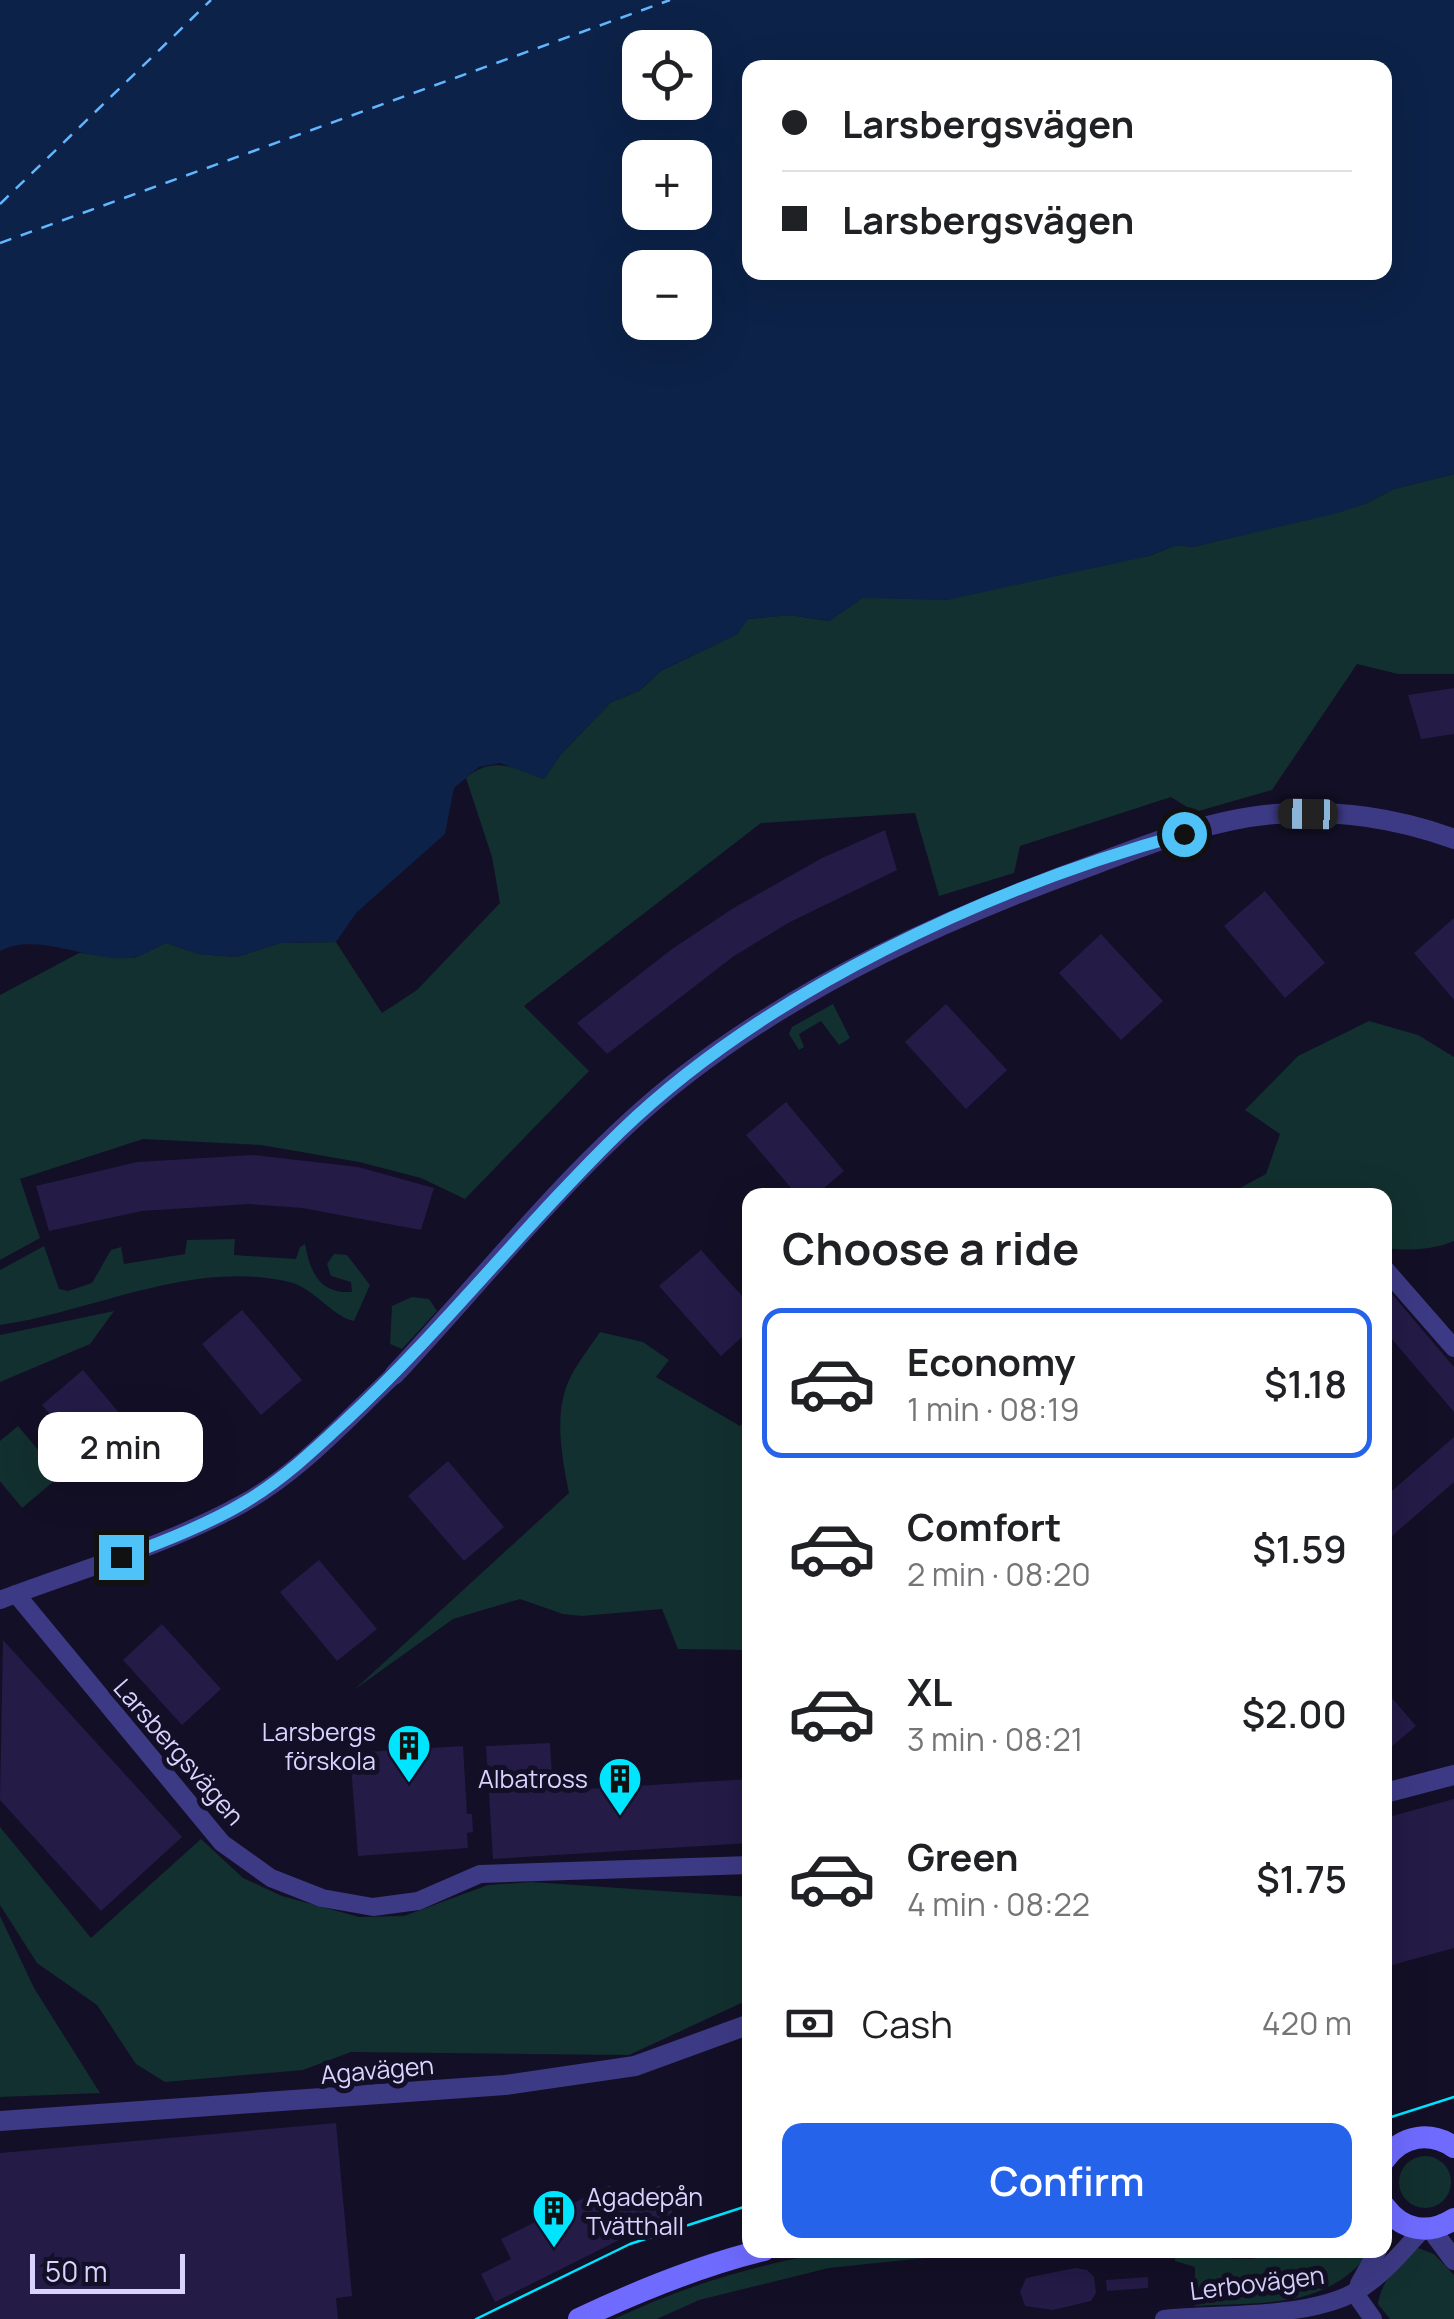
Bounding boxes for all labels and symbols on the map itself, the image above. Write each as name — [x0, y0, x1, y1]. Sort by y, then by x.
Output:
car — [1278, 798, 1338, 830]
route start — [1162, 812, 1207, 857]
callout: 2 min — [38, 1412, 204, 1482]
route end — [99, 1535, 144, 1580]
street label: Larsbergsvägen — [106, 1671, 253, 1832]
place label: Larsbergs förskola — [262, 1714, 376, 1778]
building icon: Larsbergs förskola — [386, 1723, 432, 1784]
building icon: Albatross — [597, 1756, 643, 1817]
place label: Albatross — [478, 1761, 588, 1796]
street label: Agavägen — [319, 2047, 435, 2092]
place label: Agadepån Tvätthall — [586, 2179, 703, 2243]
building icon: Agadepån Tvätthall — [531, 2188, 577, 2249]
scale bar — [30, 2249, 185, 2294]
street label: Lerbovägen — [1188, 2257, 1326, 2308]

